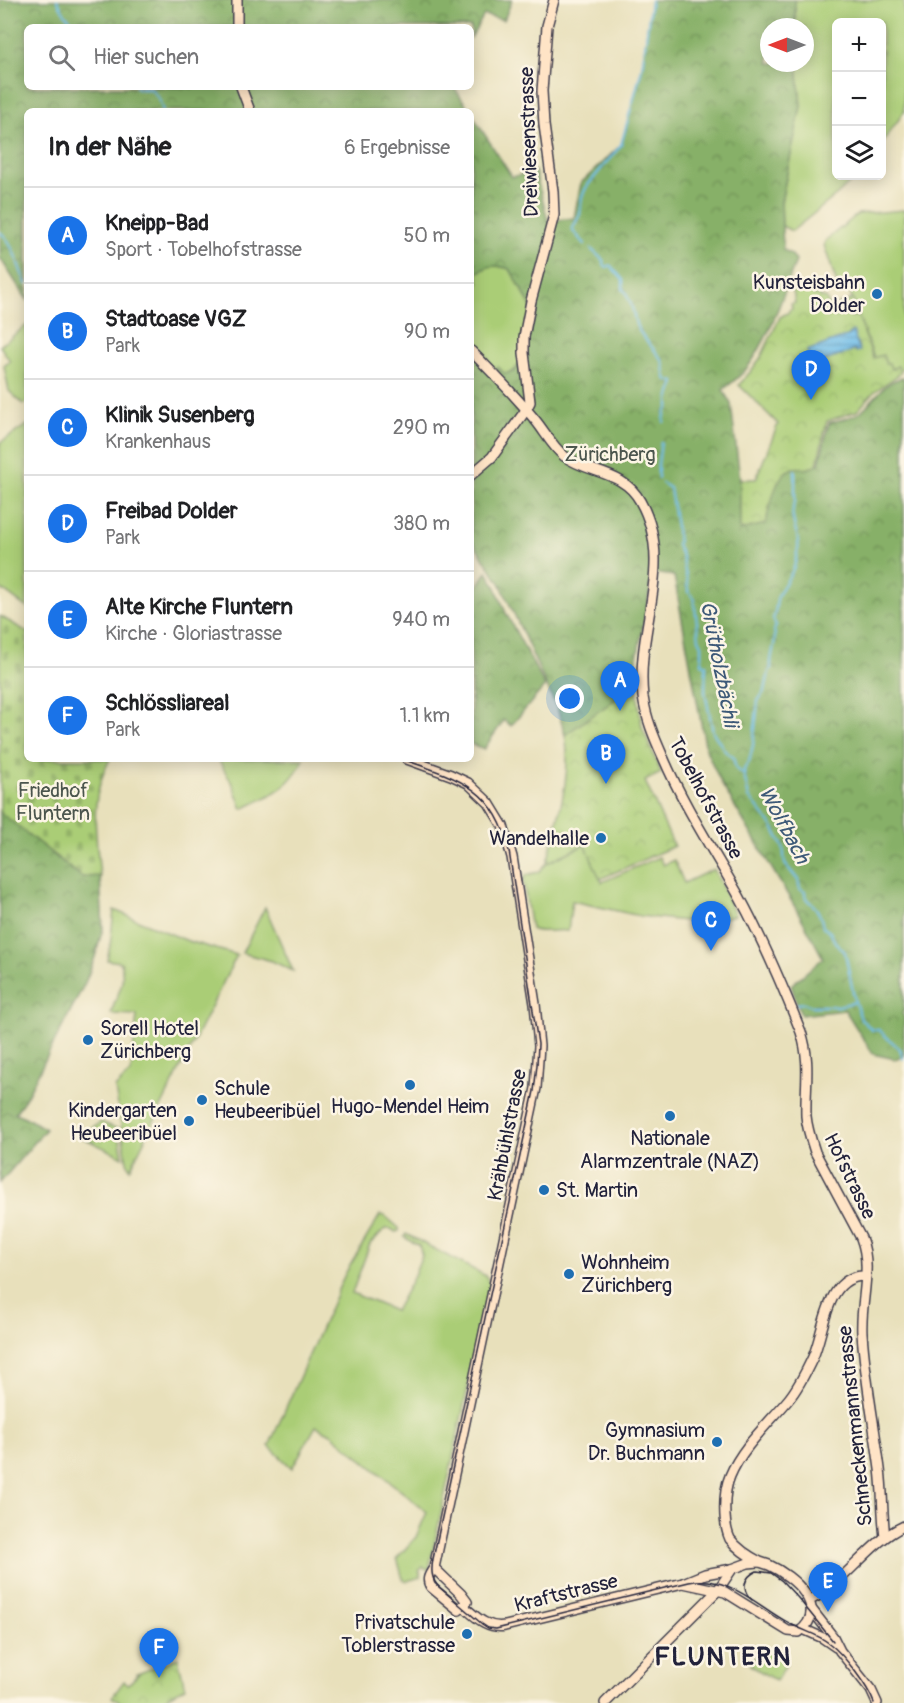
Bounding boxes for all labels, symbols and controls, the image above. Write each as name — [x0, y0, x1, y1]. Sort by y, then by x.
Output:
north arrow — [760, 18, 814, 72]
map controls — [832, 18, 886, 180]
button: + — [832, 18, 886, 72]
search box — [24, 24, 474, 90]
icon: search — [45, 41, 78, 74]
text: Hier suchen — [93, 43, 199, 71]
street label: Dreiwiesenstrasse — [514, 66, 544, 217]
button: − — [832, 72, 886, 126]
button: layers — [832, 126, 886, 180]
text: In der Nähe — [48, 131, 171, 163]
text: 6 Ergebnisse — [344, 135, 450, 160]
text: Kneipp-Bad — [105, 209, 209, 237]
text: A — [61, 223, 74, 248]
text: 50 m — [403, 223, 450, 248]
text: Sport · Tobelhofstrasse — [105, 237, 302, 262]
place label: Kunsteisbahn Dolder — [753, 270, 865, 318]
marker: Kunsteisbahn Dolder — [870, 287, 884, 301]
text: Stadtoase VGZ — [105, 305, 247, 333]
text: B — [62, 319, 73, 344]
text: 90 m — [404, 319, 450, 344]
text: Park — [105, 333, 140, 358]
pin: D — [792, 350, 830, 400]
text: Klinik Susenberg — [105, 401, 255, 429]
text: C — [61, 415, 74, 440]
text: 290 m — [393, 415, 450, 440]
text: Krankenhaus — [105, 429, 211, 454]
park label: Zürichberg — [564, 442, 656, 467]
text: Freibad Dolder — [105, 497, 238, 525]
text: D — [61, 511, 74, 536]
text: 380 m — [393, 511, 450, 536]
text: Park — [105, 525, 140, 550]
text: Alte Kirche Fluntern — [105, 593, 293, 621]
water label: Grütholzbächli — [694, 599, 745, 732]
text: E — [62, 607, 73, 632]
text: 940 m — [392, 607, 450, 632]
text: Kirche · Gloriastrasse — [105, 621, 282, 646]
pin: A — [600, 662, 640, 711]
your location — [555, 684, 584, 713]
text: Schlössliareal — [105, 689, 229, 717]
text: F — [61, 703, 74, 728]
text: 1.1 km — [400, 703, 450, 728]
text: Park — [105, 717, 140, 742]
street label: Tobelhofstrasse — [663, 733, 749, 863]
pin: B — [586, 734, 626, 784]
park label: Friedhof Fluntern — [16, 778, 90, 826]
water label: Wolfbach — [753, 782, 816, 869]
place label: Wandelhalle — [489, 826, 589, 851]
marker: Wandelhalle — [594, 831, 608, 845]
pin: C — [692, 902, 730, 951]
place label: Sorell Hotel Zürichberg — [100, 1016, 199, 1064]
marker: Sorell Hotel Zürichberg — [81, 1033, 95, 1047]
street label: Krähbühlstrasse — [482, 1067, 532, 1203]
place label: Schule Heubeeribüel — [214, 1076, 321, 1124]
marker: Hugo-Mendel Heim — [403, 1078, 417, 1092]
marker: Schule Heubeeribüel — [195, 1093, 209, 1107]
place label: Hugo-Mendel Heim — [331, 1094, 489, 1119]
place label: Kindergarten Heubeeribüel — [68, 1098, 177, 1146]
marker: Nationale Alarmzentrale (NAZ) — [663, 1109, 677, 1123]
marker: Kindergarten Heubeeribüel — [182, 1114, 196, 1128]
place label: Nationale Alarmzentrale (NAZ) — [580, 1126, 760, 1174]
street label: Hofstrasse — [818, 1129, 882, 1223]
place label: St. Martin — [556, 1178, 638, 1203]
marker: St. Martin — [537, 1183, 551, 1197]
place label: Wohnheim Zürichberg — [581, 1250, 672, 1298]
marker: Wohnheim Zürichberg — [562, 1267, 576, 1281]
street label: Schneckenmannstrasse — [832, 1324, 878, 1528]
place label: Gymnasium Dr. Buchmann — [588, 1418, 705, 1466]
marker: Gymnasium Dr. Buchmann — [710, 1435, 724, 1449]
pin: E — [808, 1562, 848, 1612]
street label: Kraftstrasse — [512, 1568, 621, 1618]
place label: Privatschule Toblerstrasse — [341, 1610, 455, 1658]
marker: Privatschule Toblerstrasse — [460, 1627, 474, 1641]
pin: F — [140, 1628, 178, 1678]
district label: FLUNTERN — [654, 1641, 792, 1673]

